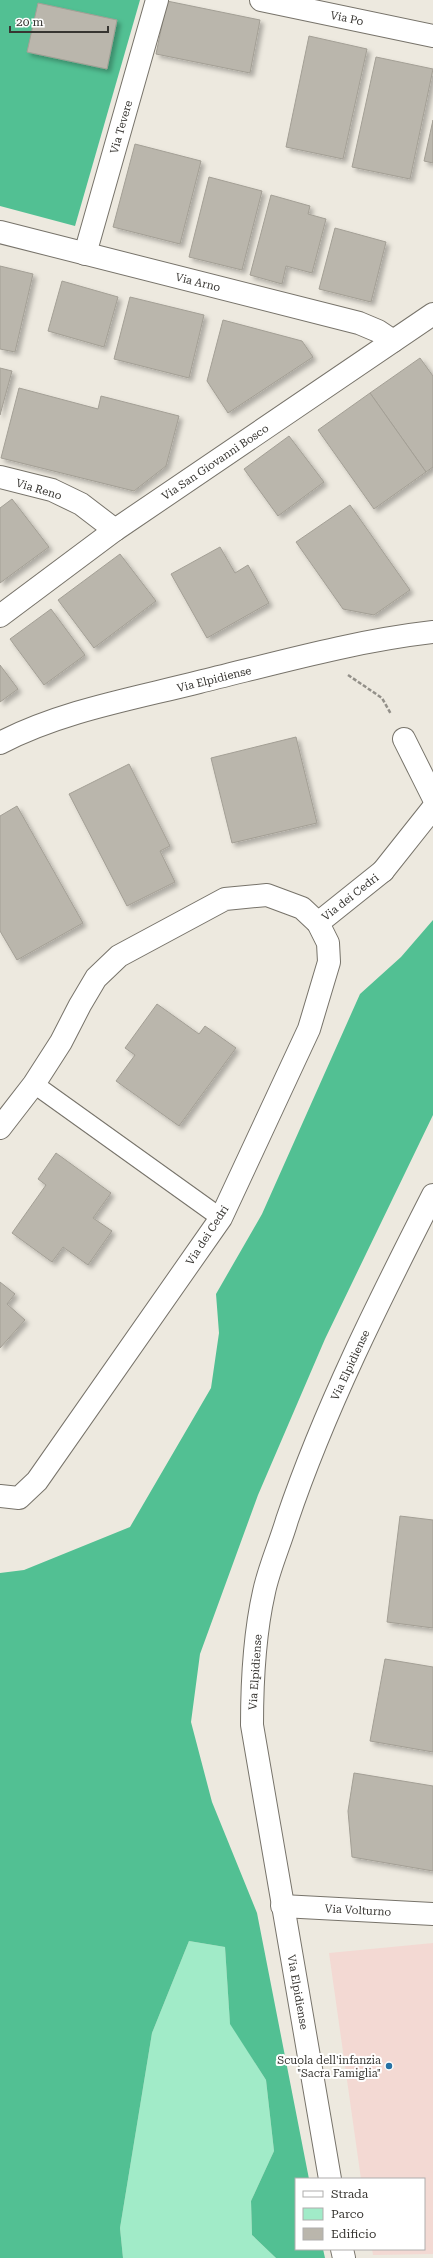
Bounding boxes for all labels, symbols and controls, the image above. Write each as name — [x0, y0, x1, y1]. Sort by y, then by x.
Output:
scale bar — [10, 8, 108, 34]
street label: Via Po — [329, 9, 365, 28]
text: 20 m — [16, 15, 43, 29]
street label: Via Tevere — [108, 99, 135, 155]
street label: Via Arno — [174, 271, 222, 294]
street label: Via San Giovanni Bosco — [159, 422, 271, 503]
street label: Via Reno — [14, 476, 64, 503]
street label: Via Elpidiense — [176, 664, 253, 695]
street label: Via dei Cedri — [319, 871, 382, 924]
street label: Via dei Cedri — [183, 1203, 232, 1268]
street label: Via Elpidiense — [329, 1328, 372, 1402]
street label: Via Elpidiense — [246, 1634, 265, 1710]
street label: Via Volturno — [324, 1902, 392, 1919]
street label: Via Elpidiense — [285, 1954, 311, 2031]
place label: Scuola dell'infanzia "Sacra Famiglia" — [277, 2054, 381, 2080]
marker: Scuola dell'infanzia "Sacra Famiglia" — [384, 2061, 394, 2071]
legend — [295, 2178, 425, 2250]
text: Strada — [331, 2187, 369, 2201]
text: Parco — [331, 2207, 364, 2221]
text: Edificio — [331, 2227, 376, 2241]

